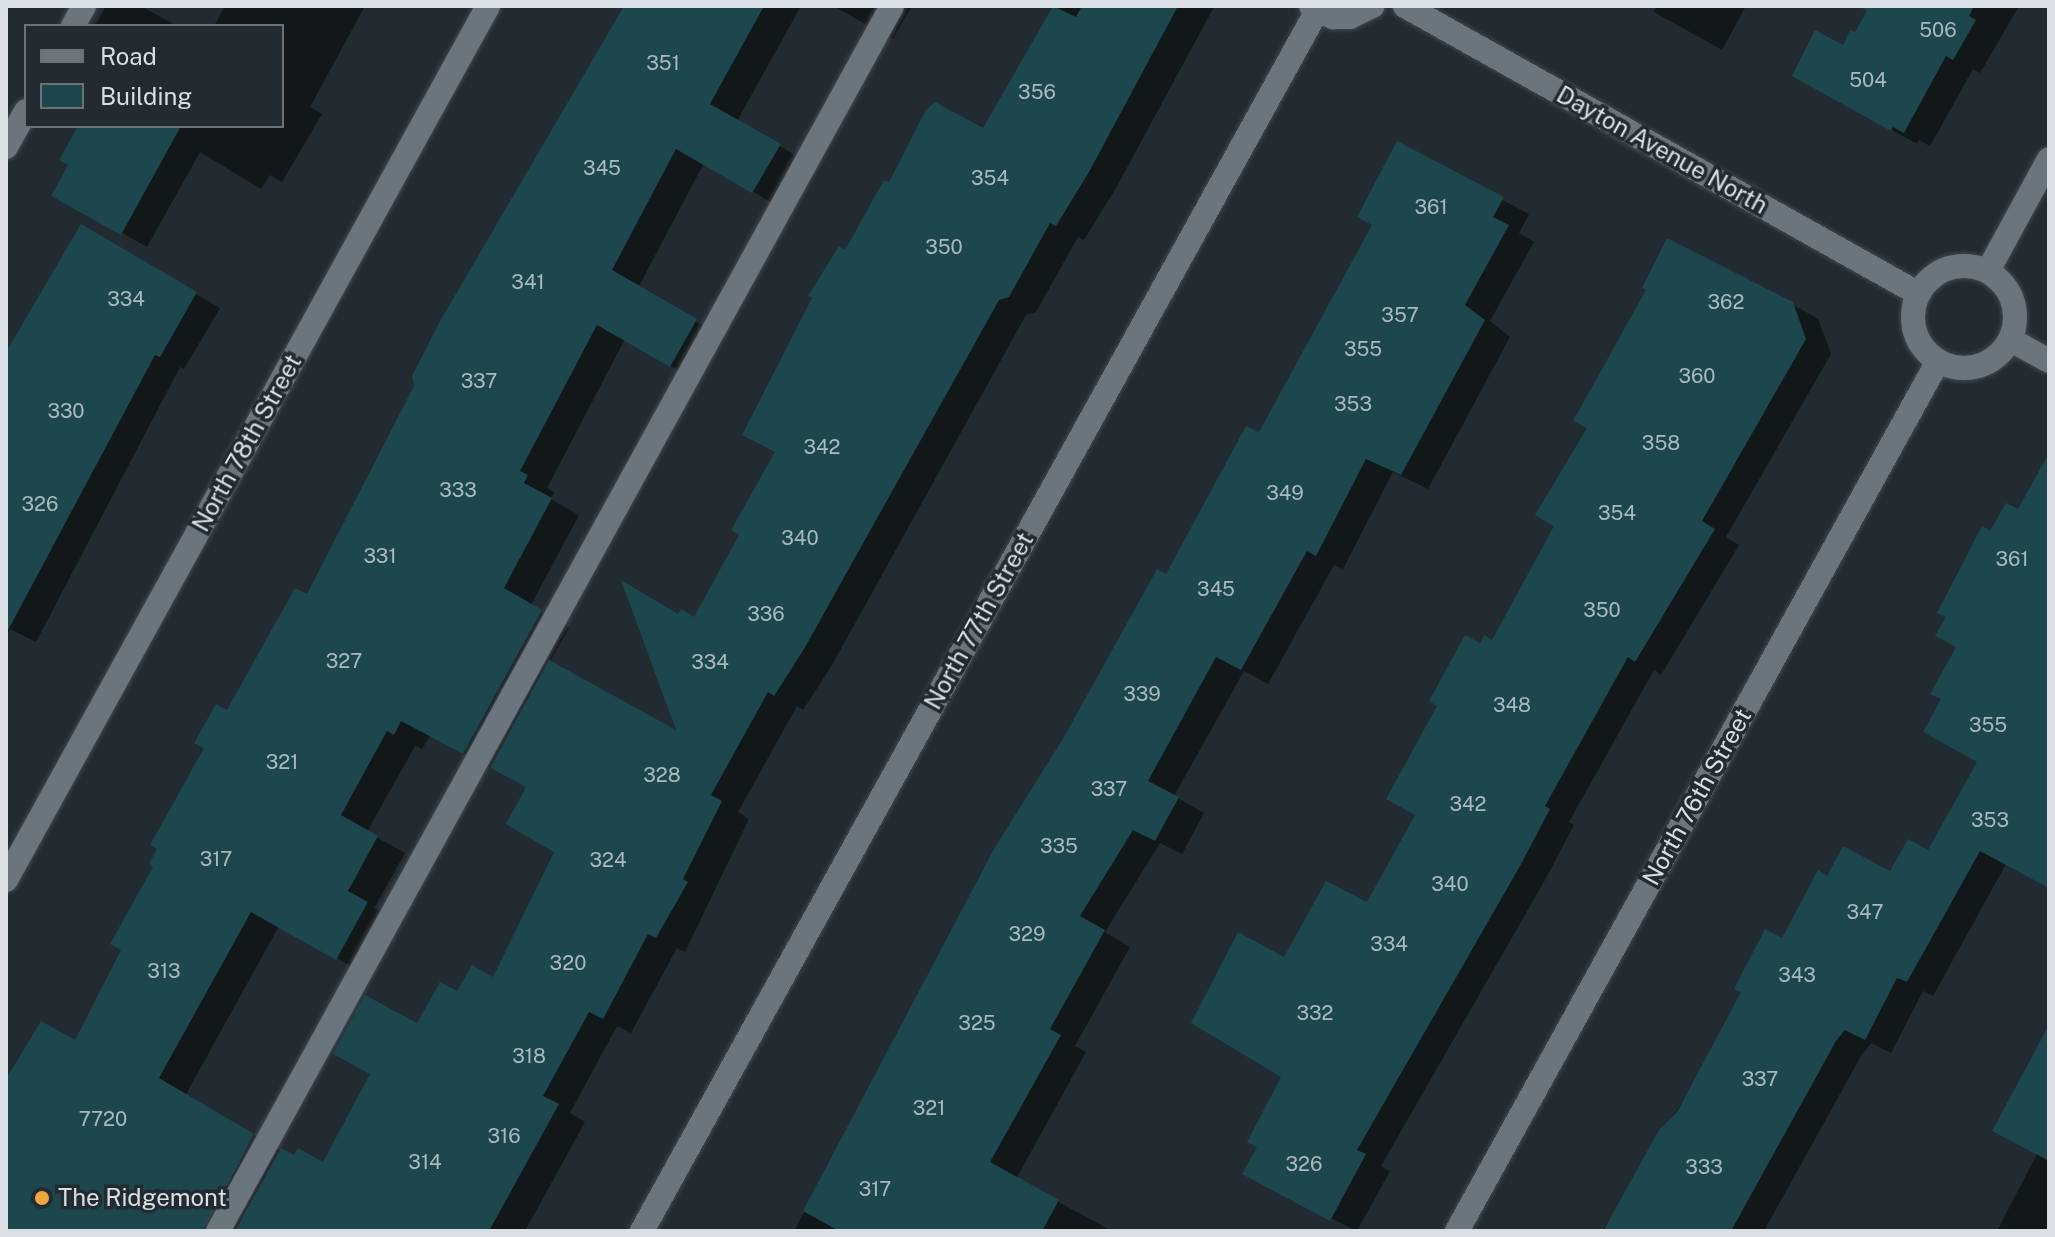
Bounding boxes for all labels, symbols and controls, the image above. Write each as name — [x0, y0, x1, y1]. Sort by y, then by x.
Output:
house number: 506 — [1919, 18, 1957, 42]
legend — [24, 24, 284, 128]
text: Road — [100, 42, 157, 70]
house number: 351 — [646, 51, 680, 75]
house number: 504 — [1849, 68, 1887, 92]
house number: 356 — [1018, 80, 1056, 104]
street label: Dayton Avenue North — [1552, 80, 1772, 220]
text: Building — [100, 82, 192, 110]
house number: 345 — [583, 156, 621, 180]
house number: 354 — [971, 166, 1009, 190]
house number: 361 — [1414, 195, 1448, 219]
house number: 350 — [925, 235, 963, 259]
house number: 341 — [511, 270, 545, 294]
house number: 334 — [107, 287, 145, 311]
house number: 362 — [1708, 290, 1744, 314]
house number: 357 — [1381, 303, 1419, 327]
house number: 355 — [1344, 337, 1382, 361]
street label: North 78th Street — [186, 349, 308, 537]
house number: 360 — [1678, 364, 1716, 388]
house number: 337 — [461, 369, 497, 393]
house number: 353 — [1334, 392, 1372, 416]
house number: 330 — [47, 399, 85, 423]
house number: 358 — [1642, 431, 1680, 455]
house number: 342 — [803, 435, 841, 459]
house number: 333 — [439, 478, 477, 502]
house number: 349 — [1266, 481, 1304, 505]
house number: 326 — [22, 492, 58, 516]
house number: 354 — [1598, 501, 1636, 525]
house number: 340 — [781, 526, 819, 550]
street label: North 77th Street — [918, 528, 1040, 714]
house number: 331 — [363, 544, 397, 568]
house number: 361 — [1995, 547, 2029, 571]
house number: 345 — [1197, 577, 1235, 601]
house number: 350 — [1583, 598, 1621, 622]
house number: 336 — [747, 602, 785, 626]
house number: 327 — [326, 649, 362, 673]
house number: 334 — [691, 650, 729, 674]
house number: 339 — [1123, 682, 1161, 706]
house number: 348 — [1493, 693, 1531, 717]
street label: North 76th Street — [1637, 704, 1757, 890]
house number: 355 — [1969, 713, 2007, 737]
house number: 321 — [266, 750, 298, 774]
house number: 328 — [643, 763, 681, 787]
house number: 337 — [1091, 777, 1127, 801]
house number: 342 — [1449, 792, 1487, 816]
house number: 353 — [1971, 808, 2009, 832]
house number: 335 — [1040, 834, 1078, 858]
house number: 317 — [200, 847, 232, 871]
house number: 324 — [589, 848, 627, 872]
house number: 340 — [1431, 872, 1469, 896]
house number: 347 — [1846, 900, 1884, 924]
house number: 329 — [1008, 922, 1046, 946]
house number: 334 — [1370, 932, 1408, 956]
house number: 320 — [550, 951, 586, 975]
house number: 313 — [147, 959, 181, 983]
house number: 343 — [1778, 963, 1816, 987]
house number: 332 — [1297, 1001, 1333, 1025]
house number: 325 — [958, 1011, 996, 1035]
house number: 318 — [512, 1044, 546, 1068]
house number: 337 — [1742, 1067, 1778, 1091]
house number: 321 — [913, 1096, 945, 1120]
house number: 7720 — [79, 1107, 127, 1131]
house number: 316 — [487, 1124, 521, 1148]
house number: 314 — [408, 1150, 442, 1174]
house number: 326 — [1286, 1152, 1322, 1176]
house number: 333 — [1685, 1155, 1723, 1179]
house number: 317 — [859, 1177, 891, 1201]
place label: The Ridgemont — [58, 1184, 227, 1212]
marker: The Ridgemont — [33, 1189, 51, 1207]

